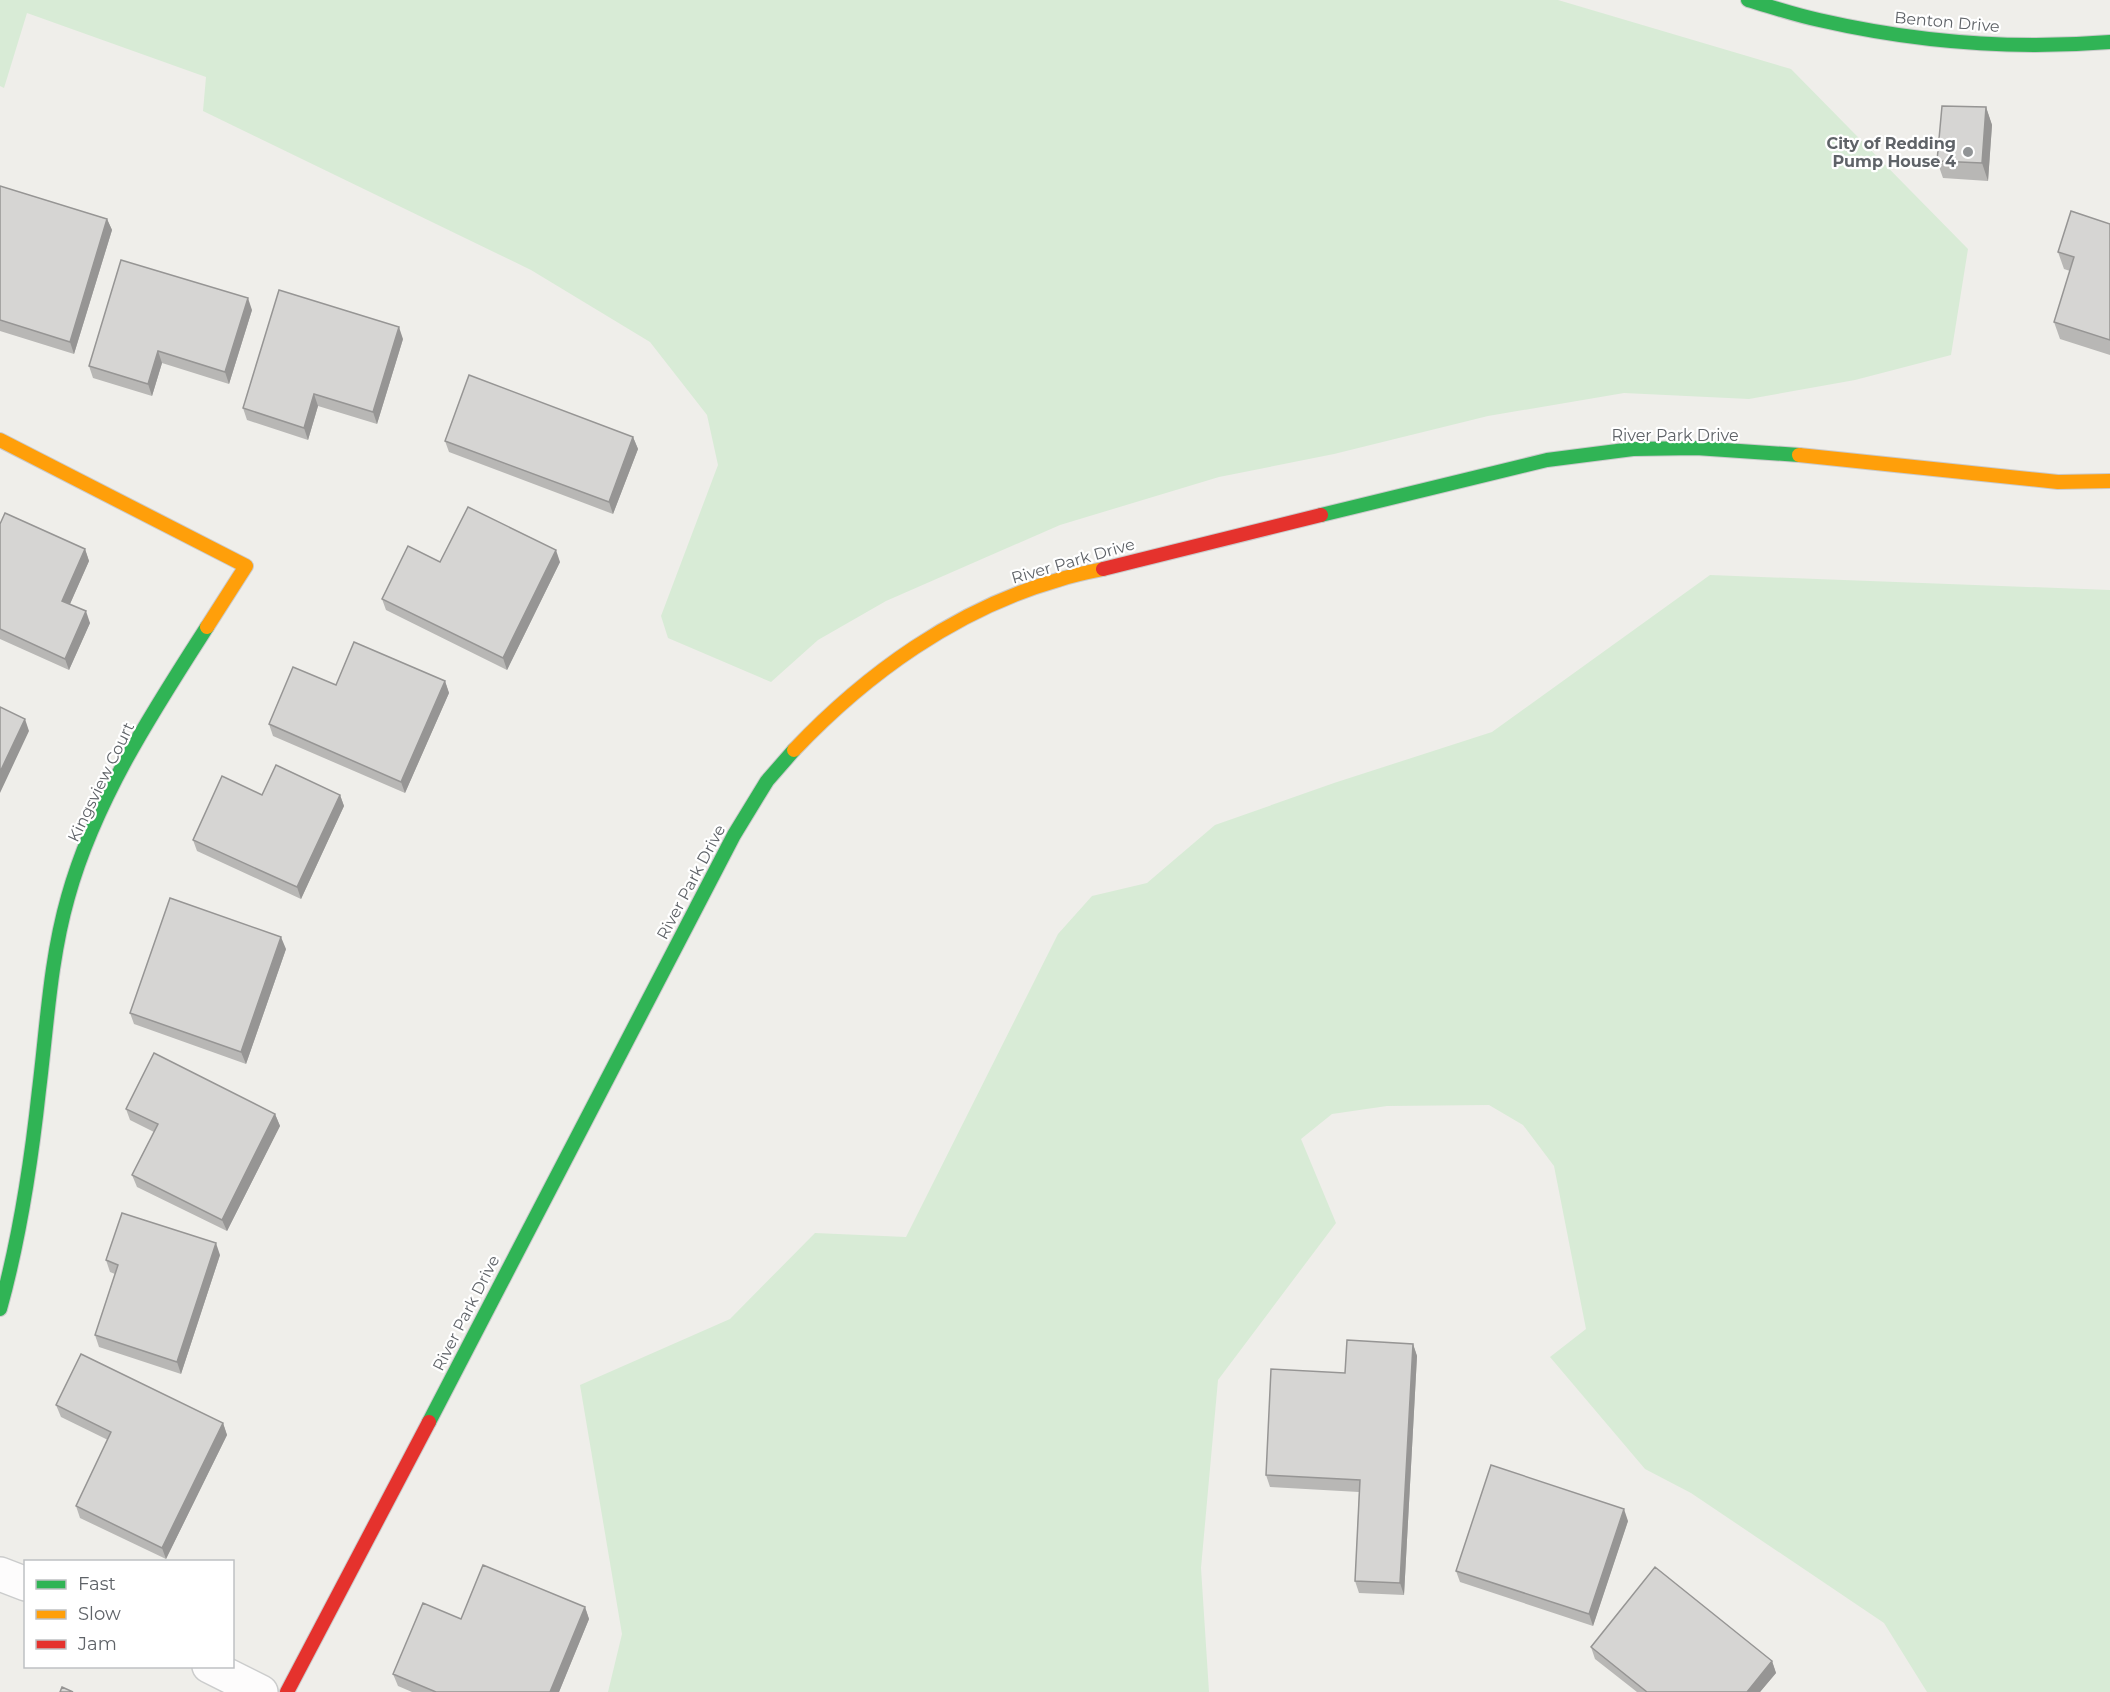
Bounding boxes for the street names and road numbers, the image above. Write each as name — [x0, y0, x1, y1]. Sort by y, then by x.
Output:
street label: Benton Drive — [1894, 8, 2000, 36]
street label: River Park Drive — [1611, 426, 1739, 445]
street label: River Park Drive — [1009, 534, 1137, 588]
street label: Kingsview Court — [64, 719, 138, 845]
street label: River Park Drive — [653, 821, 729, 943]
street label: River Park Drive — [429, 1252, 503, 1374]

